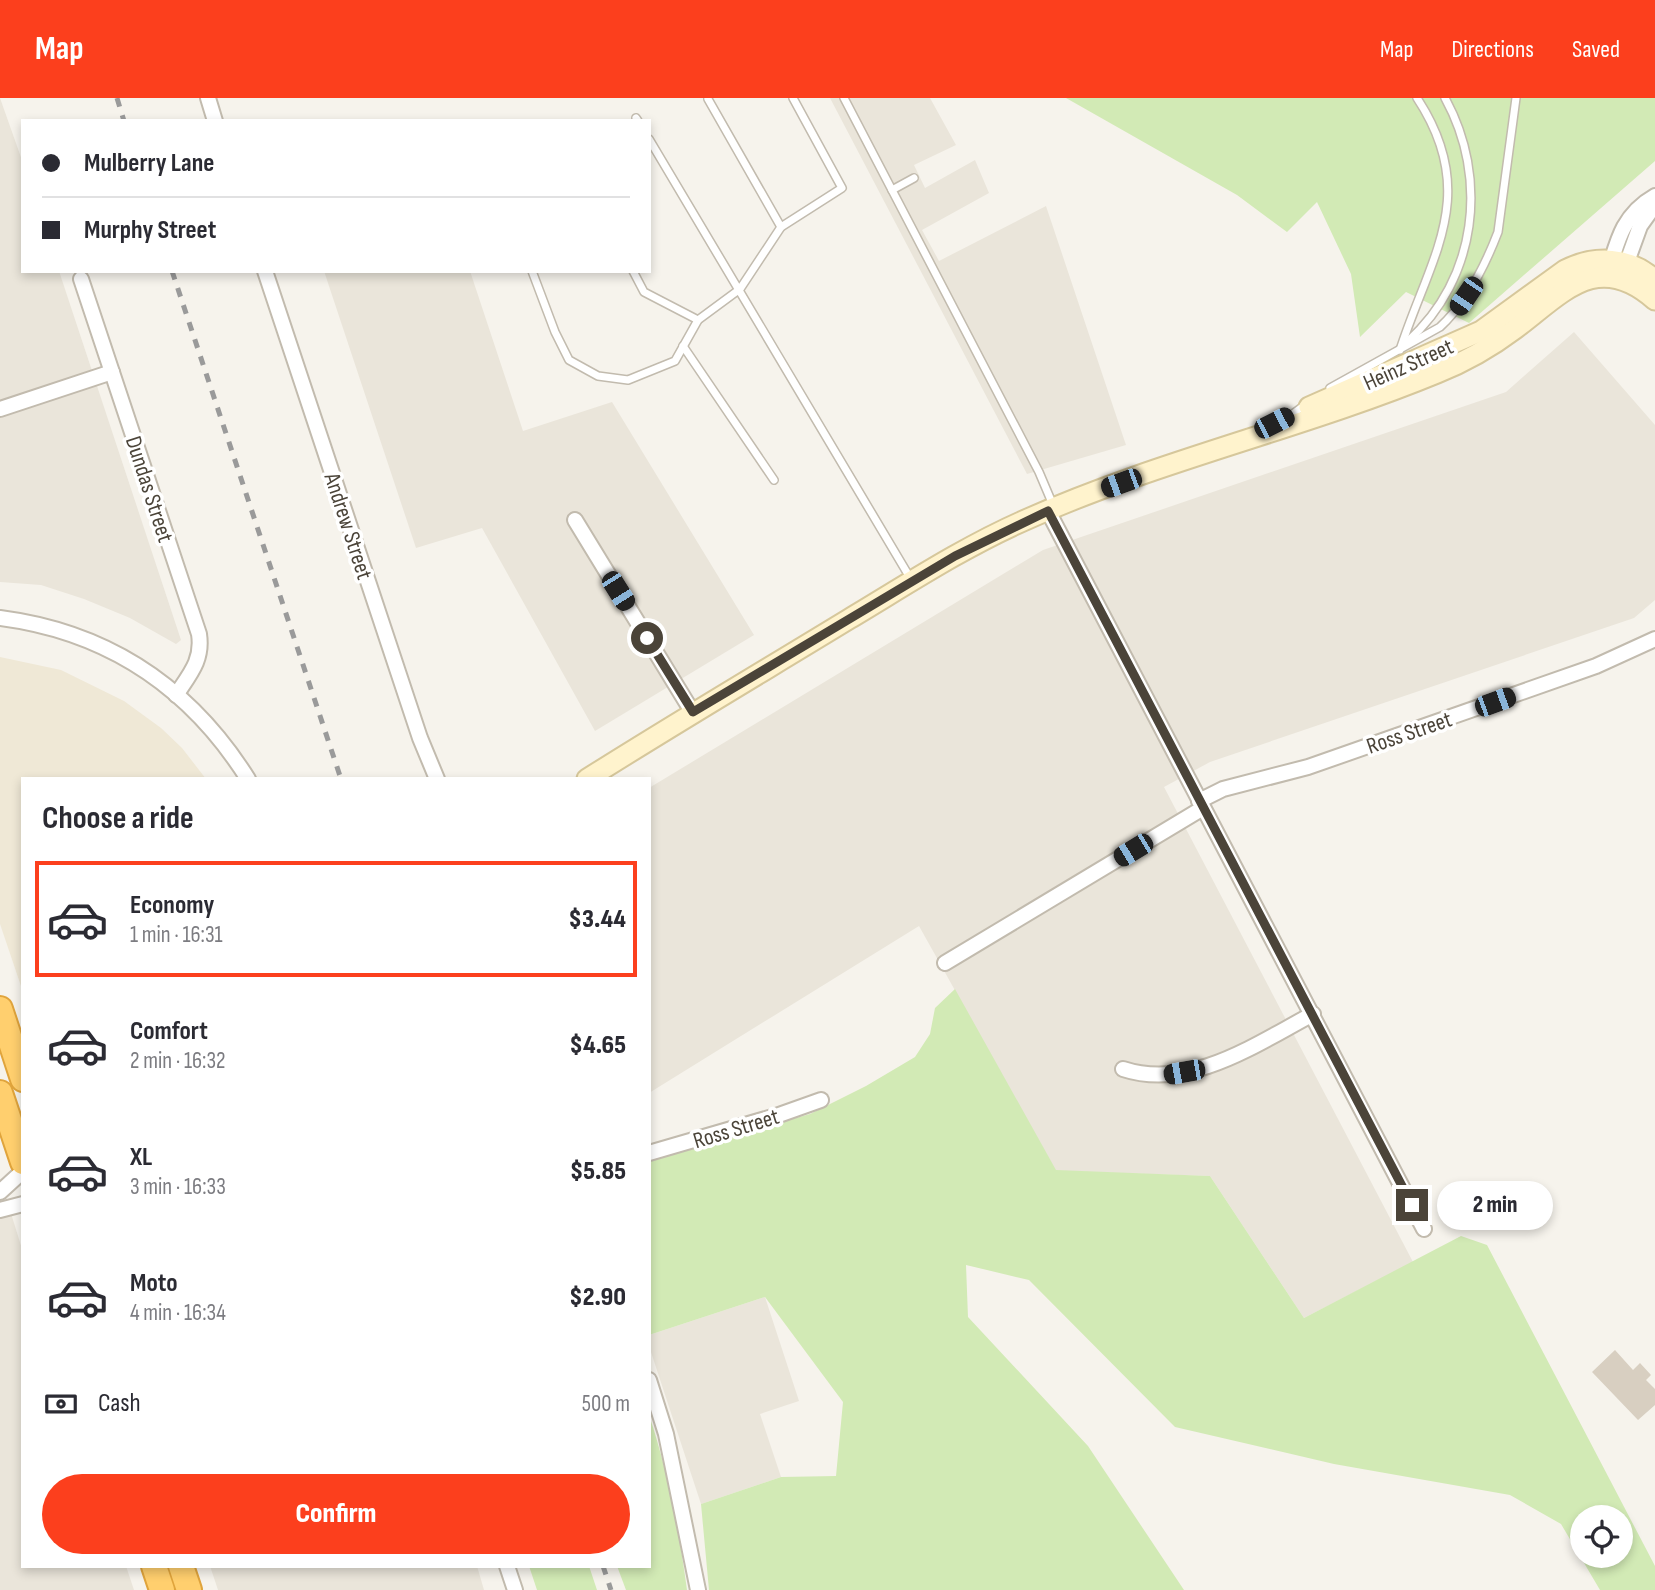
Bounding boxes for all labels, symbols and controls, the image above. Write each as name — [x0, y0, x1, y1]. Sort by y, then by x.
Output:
text: Map — [35, 29, 84, 69]
text: Map — [1380, 35, 1413, 64]
text: Directions — [1451, 35, 1534, 64]
text: Saved — [1572, 35, 1620, 64]
text: Mulberry Lane — [84, 148, 214, 179]
text: Murphy Street — [84, 215, 216, 246]
car — [1446, 273, 1487, 319]
street label: Heinz Street — [1359, 333, 1458, 397]
car — [1251, 404, 1298, 442]
street label: Dundas Street — [119, 433, 179, 546]
car — [1098, 466, 1145, 500]
street label: Andrew Street — [317, 469, 378, 583]
car — [598, 568, 639, 614]
route start — [631, 622, 663, 654]
car — [1472, 685, 1519, 719]
street label: Ross Street — [1363, 705, 1456, 761]
text: Choose a ride — [42, 799, 194, 838]
car — [1110, 830, 1157, 870]
icon: car — [46, 888, 109, 951]
text: Economy — [130, 890, 214, 921]
text: $3.44 — [569, 904, 626, 935]
text: 1 min · 16:31 — [130, 921, 223, 949]
icon: car — [46, 1014, 109, 1077]
text: Comfort — [130, 1016, 208, 1047]
text: $4.65 — [570, 1030, 626, 1061]
text: 2 min · 16:32 — [130, 1047, 226, 1075]
car — [1162, 1058, 1207, 1086]
street label: Ross Street — [690, 1103, 783, 1155]
icon: car — [46, 1140, 109, 1203]
text: XL — [130, 1142, 152, 1173]
text: $5.85 — [570, 1156, 626, 1187]
text: 3 min · 16:33 — [130, 1173, 226, 1201]
callout: 2 min — [1436, 1180, 1552, 1230]
route end — [1396, 1189, 1428, 1221]
text: 2 min — [1473, 1191, 1517, 1219]
icon: car — [46, 1266, 109, 1329]
text: Moto — [130, 1268, 178, 1299]
text: $2.90 — [569, 1282, 626, 1313]
text: 4 min · 16:34 — [130, 1299, 226, 1327]
icon: cash — [42, 1385, 80, 1423]
text: Cash — [98, 1388, 141, 1419]
text: 500 m — [582, 1390, 630, 1418]
button: Confirm — [42, 1474, 630, 1554]
map controls — [1570, 1505, 1633, 1568]
button: locate — [1570, 1505, 1633, 1568]

